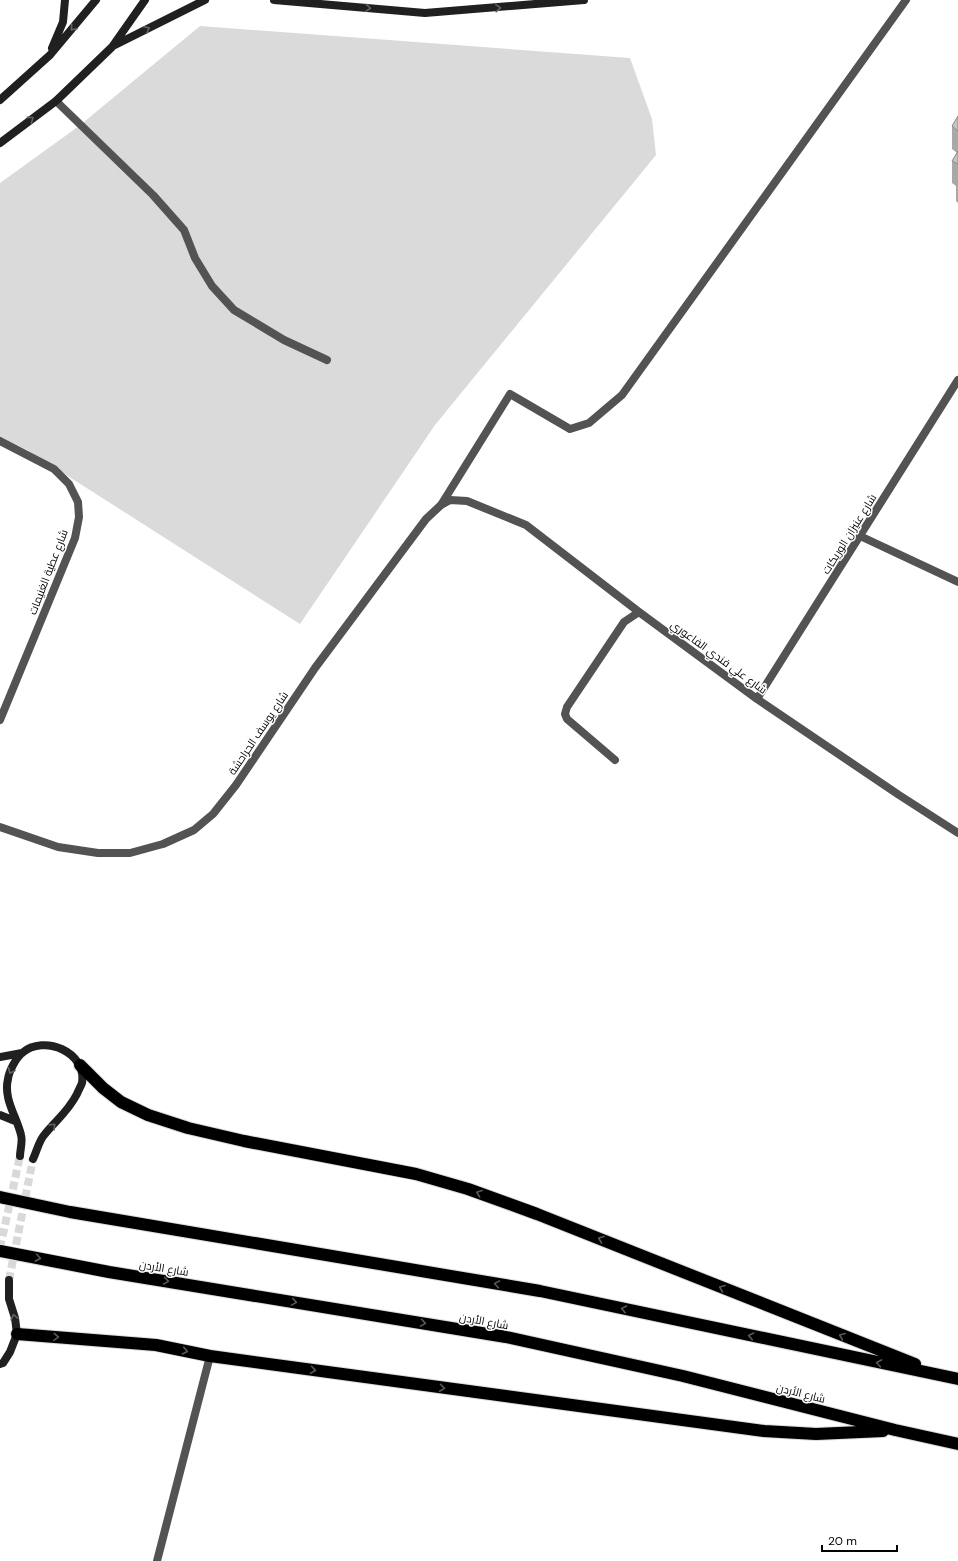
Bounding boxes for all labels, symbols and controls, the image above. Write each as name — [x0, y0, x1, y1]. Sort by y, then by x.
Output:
one-way arrow — [495, 3, 501, 12]
one-way arrow — [365, 4, 371, 13]
one-way arrow — [71, 23, 78, 30]
one-way arrow — [142, 26, 150, 34]
one-way arrow — [27, 117, 34, 124]
street label: شارع عنيزان الوريكات — [819, 491, 880, 577]
street label: شارع عطية الغنيمات — [25, 527, 72, 617]
street label: شارع علي فندي الفاعوري — [667, 617, 770, 698]
street label: شارع يوسف الحراحشة — [225, 688, 292, 778]
one-way arrow — [8, 1067, 16, 1074]
one-way arrow — [48, 1123, 56, 1131]
one-way arrow — [476, 1190, 483, 1198]
one-way arrow — [597, 1236, 604, 1244]
one-way arrow — [35, 1253, 41, 1262]
street label: شارع الأردن — [138, 1257, 190, 1280]
one-way arrow — [163, 1276, 169, 1285]
one-way arrow — [494, 1280, 500, 1288]
one-way arrow — [718, 1284, 725, 1292]
one-way arrow — [291, 1297, 298, 1306]
one-way arrow — [621, 1306, 628, 1314]
street label: شارع الأردن — [458, 1310, 510, 1333]
one-way arrow — [11, 1313, 19, 1320]
one-way arrow — [420, 1319, 426, 1327]
one-way arrow — [839, 1332, 846, 1340]
one-way arrow — [53, 1333, 59, 1342]
one-way arrow — [748, 1333, 755, 1341]
one-way arrow — [182, 1346, 188, 1355]
one-way arrow — [876, 1359, 882, 1367]
one-way arrow — [310, 1365, 316, 1374]
street label: شارع الأردن — [775, 1380, 827, 1407]
one-way arrow — [439, 1383, 445, 1392]
scale bar — [822, 1527, 897, 1553]
text: 20 m — [828, 1533, 857, 1549]

